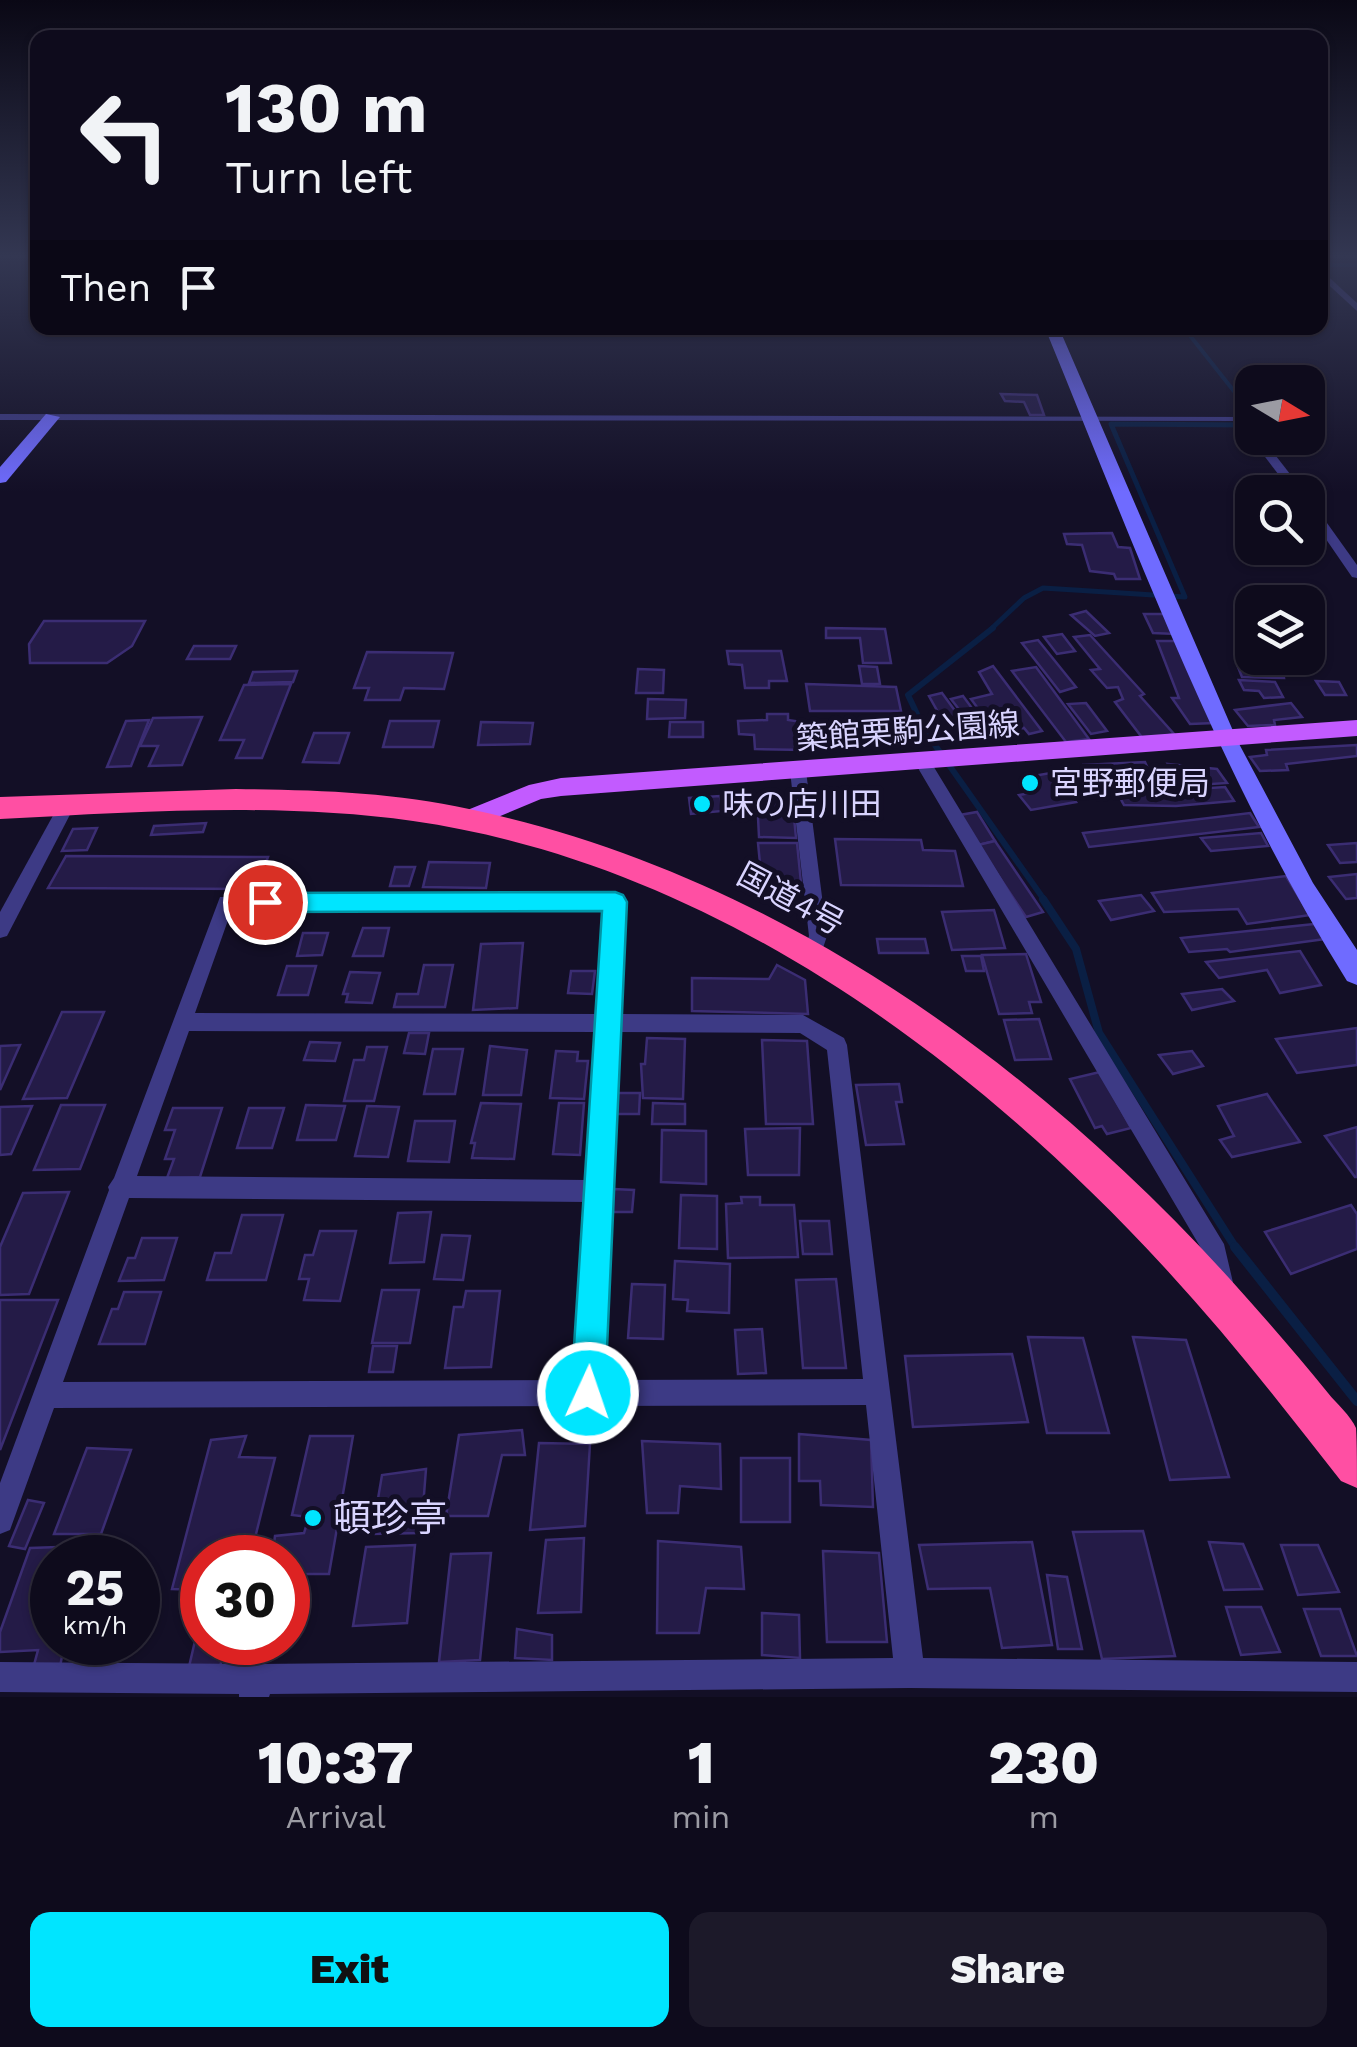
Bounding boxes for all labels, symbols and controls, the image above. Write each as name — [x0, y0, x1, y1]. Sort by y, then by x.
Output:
text: 130 m — [225, 67, 428, 149]
icon: left — [60, 70, 190, 200]
text: Turn left — [225, 151, 412, 204]
icon: arrive — [171, 260, 226, 315]
text: Then — [60, 266, 151, 310]
north arrow — [1235, 365, 1325, 455]
map controls — [1235, 365, 1325, 675]
button: search — [1235, 475, 1325, 565]
button: layers — [1235, 585, 1325, 675]
street label: 築館栗駒公園線 — [795, 704, 1021, 758]
place label: 宮野郵便局 — [1050, 764, 1210, 802]
marker: 宮野郵便局 — [1019, 772, 1041, 794]
place label: 味の店川田 — [722, 785, 882, 823]
marker: 味の店川田 — [691, 793, 713, 815]
street label: 国道4号 — [731, 855, 851, 943]
pin — [223, 860, 308, 945]
icon: arrive — [238, 875, 293, 930]
position arrow — [536, 1341, 640, 1445]
place label: 頓珍亭 — [333, 1496, 447, 1540]
marker: 頓珍亭 — [302, 1507, 324, 1529]
speed limit sign: 30 — [180, 1535, 310, 1665]
text: 25 — [66, 1558, 124, 1617]
text: km/h — [63, 1611, 127, 1640]
text: 10:37 — [258, 1727, 414, 1798]
text: 1 — [688, 1727, 714, 1798]
text: 230 — [988, 1727, 1099, 1798]
text: Arrival — [286, 1798, 386, 1836]
text: min — [672, 1798, 730, 1836]
text: m — [1028, 1798, 1059, 1836]
button: Exit — [30, 1912, 669, 2027]
button: Share — [689, 1912, 1327, 2027]

